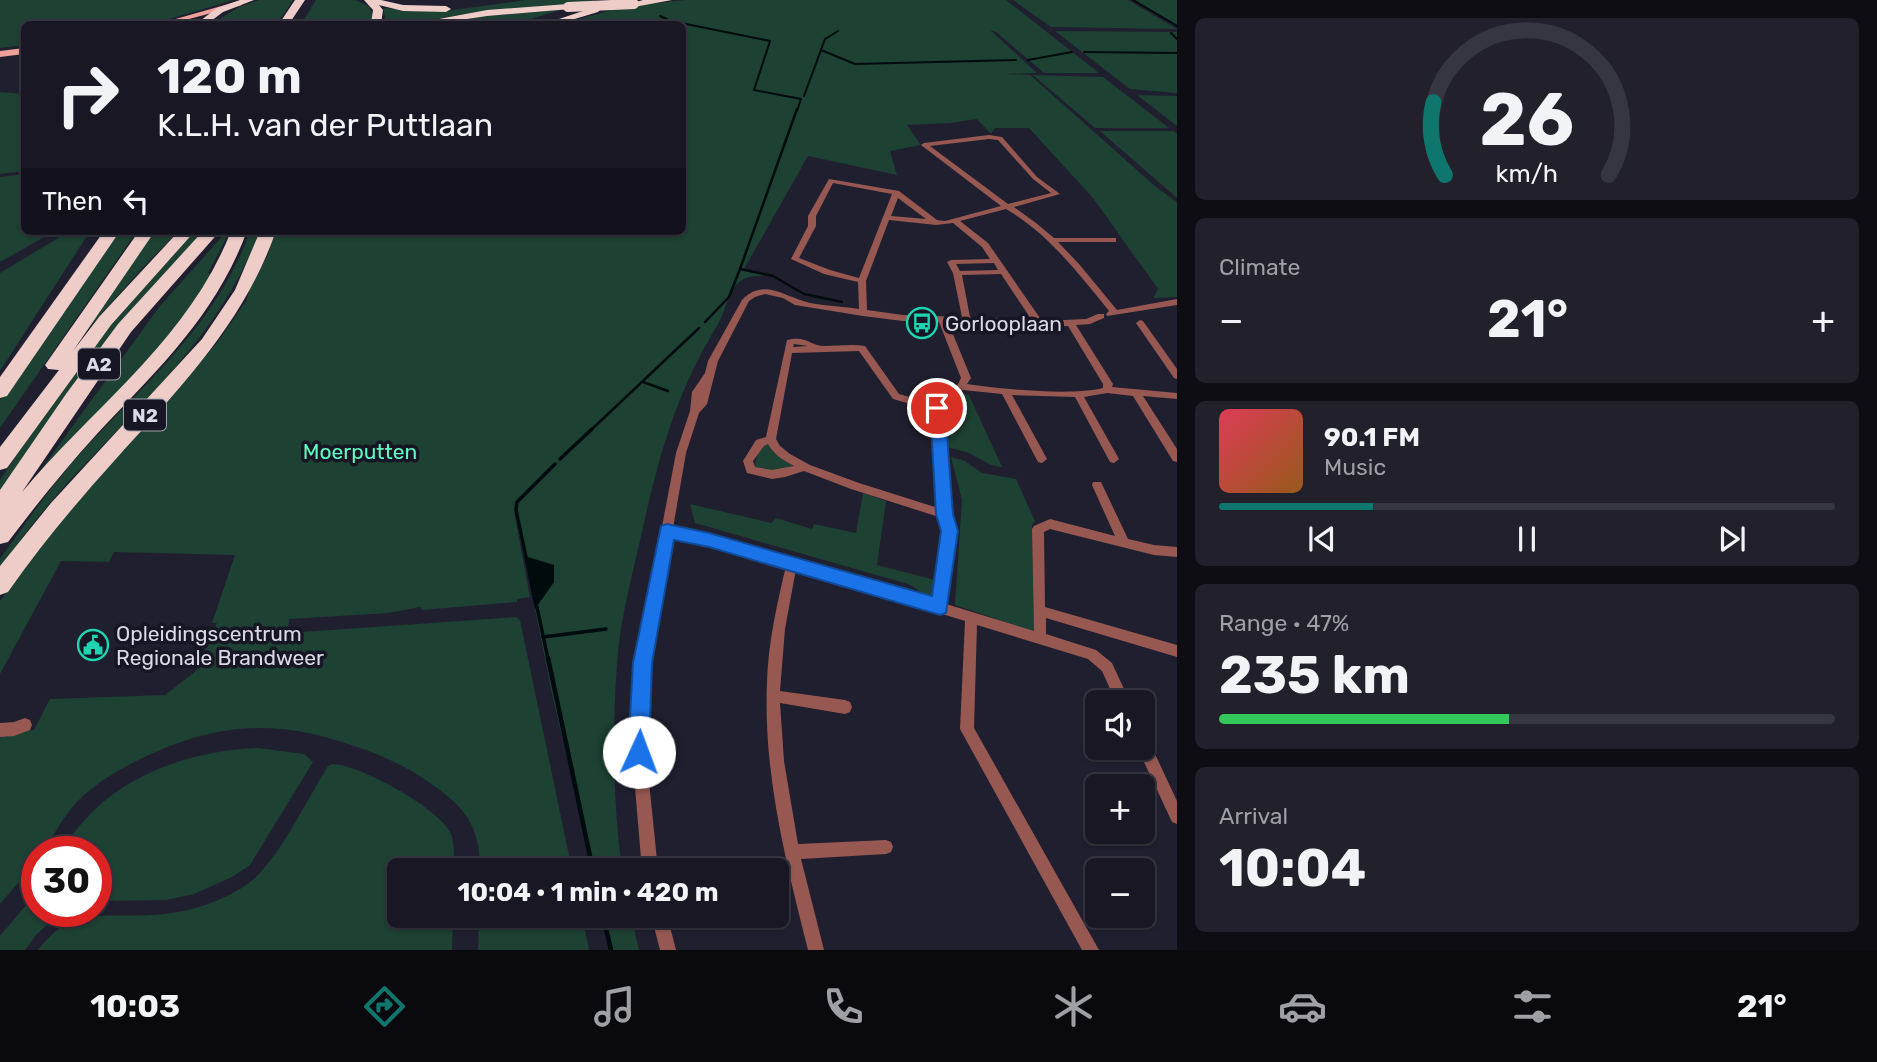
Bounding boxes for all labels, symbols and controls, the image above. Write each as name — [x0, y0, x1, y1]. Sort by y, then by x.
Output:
text: 120 m — [157, 47, 302, 105]
icon: right — [42, 49, 133, 140]
text: 26 — [1480, 77, 1574, 163]
text: K.L.H. van der Puttlaan — [157, 106, 493, 144]
text: km/h — [1496, 159, 1558, 188]
icon: left — [117, 182, 155, 220]
text: Then — [42, 186, 103, 217]
text: Climate — [1219, 253, 1300, 281]
text: 21° — [1487, 288, 1568, 350]
text: − — [1219, 297, 1244, 343]
text: + — [1811, 297, 1835, 343]
bus stop icon: Gorlooplaan — [905, 306, 939, 340]
place label: Gorlooplaan — [945, 311, 1062, 336]
road number: A2 — [78, 348, 120, 380]
pin — [907, 378, 967, 438]
icon: arrive — [918, 389, 956, 427]
road number: N2 — [124, 400, 166, 430]
text: 90.1 FM — [1324, 422, 1420, 453]
park label: Moerputten — [303, 439, 417, 464]
text: Music — [1324, 453, 1386, 481]
icon: previous — [1303, 520, 1341, 558]
icon: pause — [1508, 520, 1546, 558]
icon: next — [1713, 520, 1751, 558]
text: Range · 47% — [1219, 609, 1349, 637]
place label: Opleidingscentrum Regionale Brandweer — [116, 621, 324, 670]
public building icon: Opleidingscentrum Regionale Brandweer — [76, 628, 110, 662]
text: 235 km — [1219, 644, 1410, 706]
map controls — [1085, 690, 1155, 928]
button: sound — [1085, 690, 1155, 760]
position arrow — [602, 715, 676, 789]
button: + — [1085, 774, 1155, 844]
text: Arrival — [1219, 802, 1288, 830]
speed limit sign: 30 — [21, 836, 112, 927]
text: 10:04 — [1219, 837, 1366, 899]
button: − — [1085, 858, 1155, 928]
text: 10:04 · 1 min · 420 m — [457, 877, 719, 908]
icon: directions — [360, 982, 409, 1031]
icon: music — [590, 982, 639, 1031]
icon: phone — [819, 982, 868, 1031]
icon: climate — [1049, 982, 1098, 1031]
icon: car — [1278, 982, 1327, 1031]
icon: filters — [1508, 982, 1557, 1031]
text: 10:03 — [90, 987, 180, 1025]
text: 21° — [1737, 987, 1787, 1025]

